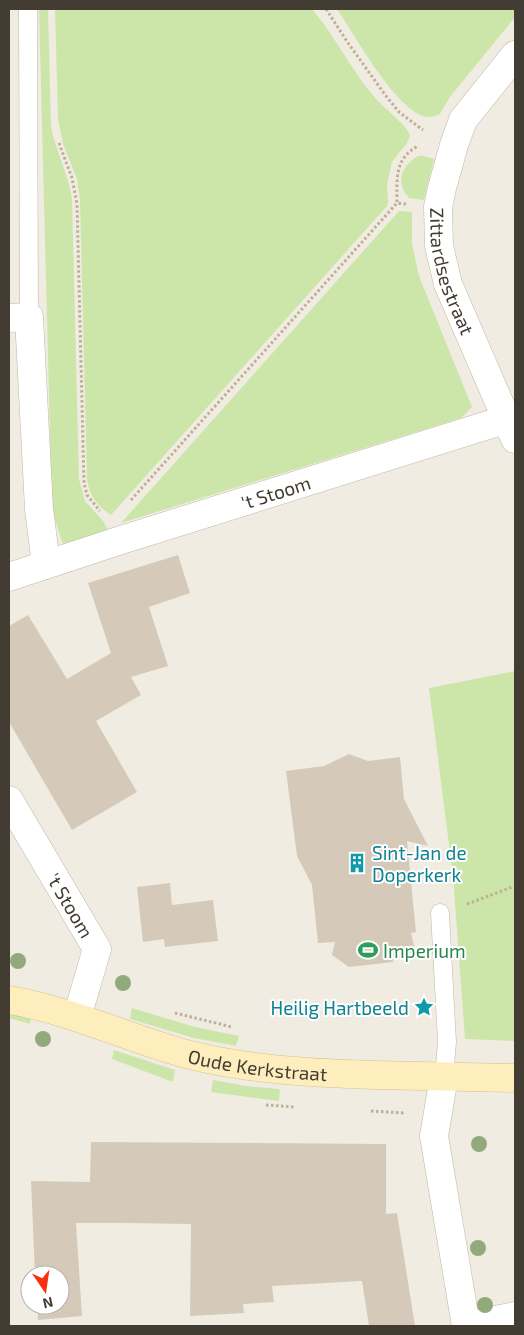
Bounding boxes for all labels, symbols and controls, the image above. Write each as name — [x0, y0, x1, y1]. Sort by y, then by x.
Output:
street label: Zittardsestraat — [427, 207, 480, 338]
street label: 't Stoom — [238, 470, 313, 513]
place label: Sint-Jan de Doperkerk — [372, 841, 467, 886]
building icon: Sint-Jan de Doperkerk — [346, 852, 368, 874]
street label: 't Stoom — [43, 868, 99, 942]
sports icon: Imperium — [357, 939, 379, 961]
place label: Imperium — [383, 939, 466, 962]
place label: Heilig Hartbeeld — [270, 996, 409, 1019]
place icon: Heilig Hartbeeld — [413, 996, 435, 1018]
street label: Oude Kerkstraat — [186, 1044, 328, 1085]
north arrow — [20, 1265, 70, 1315]
text: N — [41, 1294, 55, 1313]

